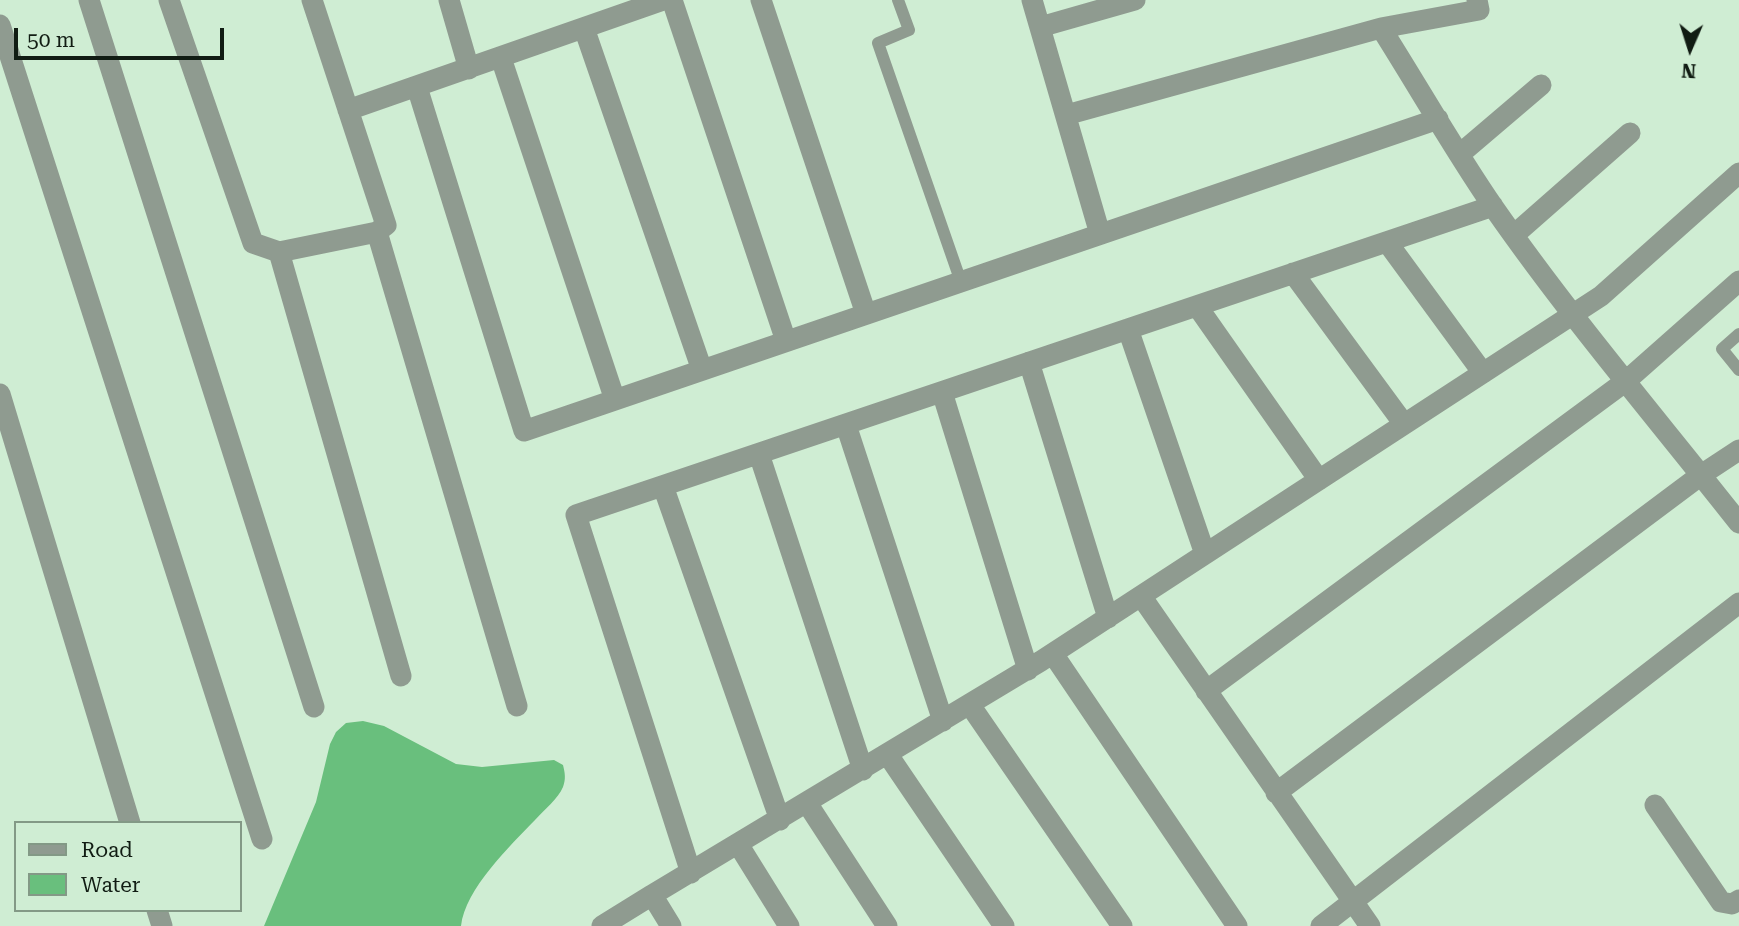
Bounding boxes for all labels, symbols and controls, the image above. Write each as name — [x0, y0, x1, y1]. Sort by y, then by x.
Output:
scale bar — [18, 14, 228, 58]
north arrow — [1655, 14, 1725, 84]
text: 50 m — [27, 28, 75, 52]
text: N — [1681, 59, 1697, 82]
legend — [14, 821, 242, 912]
text: Road — [81, 838, 133, 862]
text: Water — [81, 873, 140, 897]

